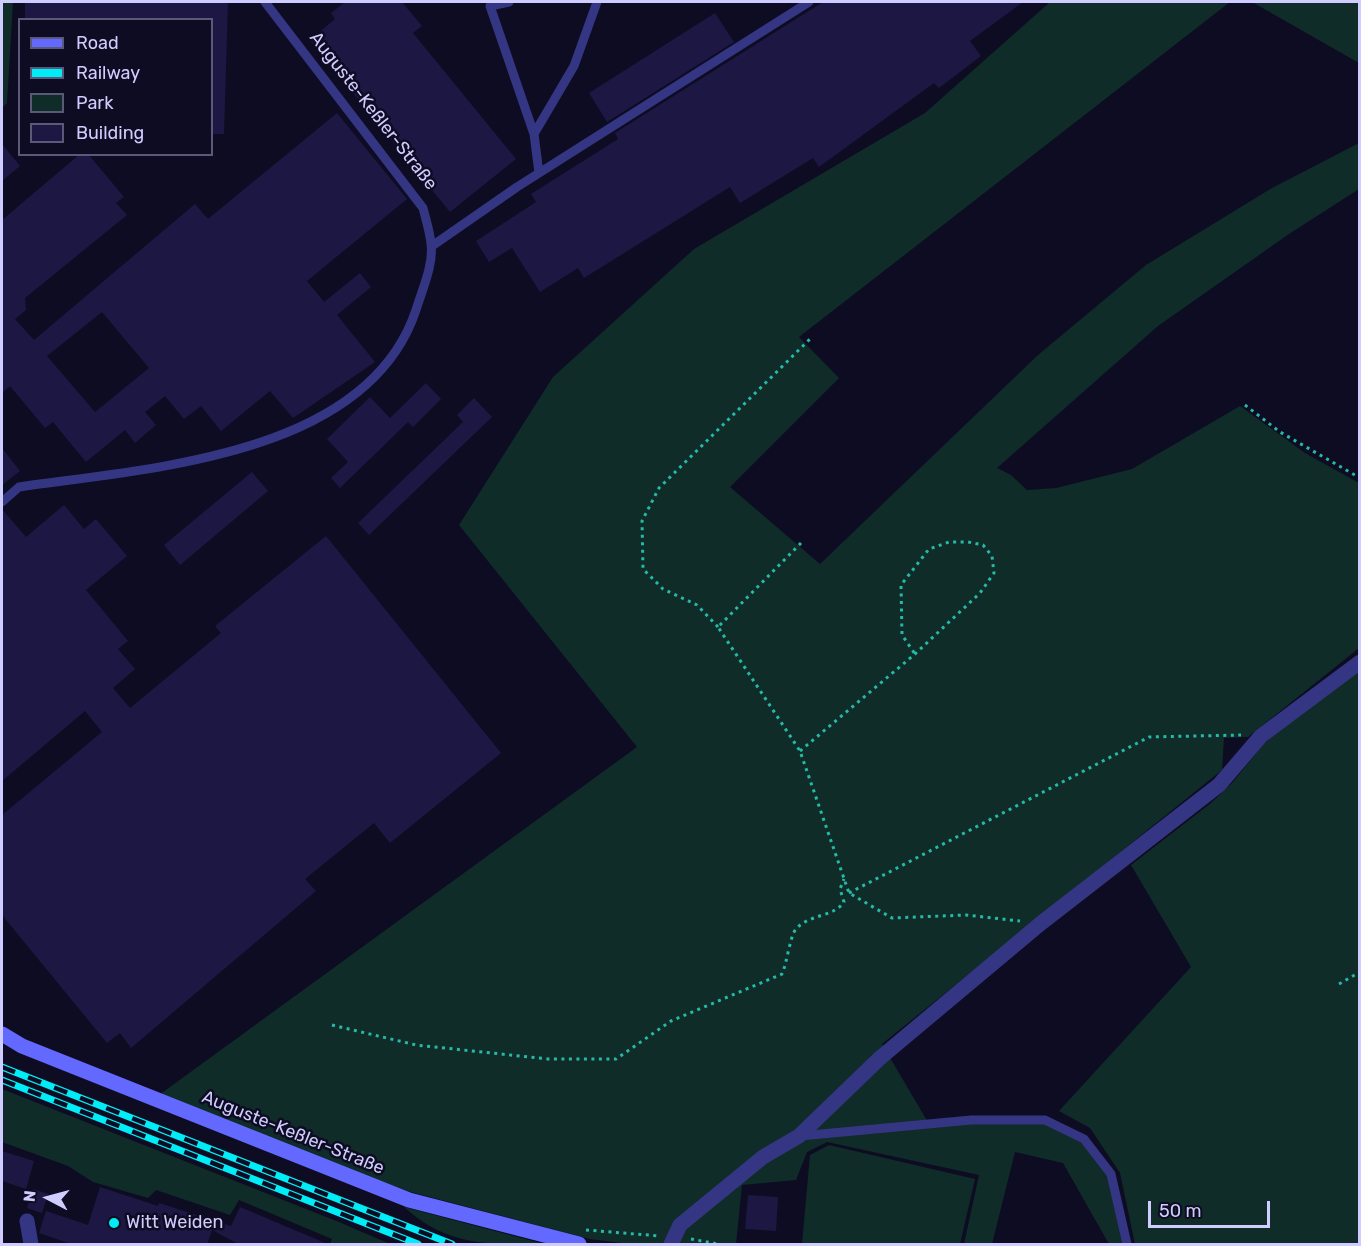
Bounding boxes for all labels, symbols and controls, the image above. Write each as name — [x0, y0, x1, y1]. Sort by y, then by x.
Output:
legend — [18, 18, 213, 156]
street label: Auguste-Keßler-Straße — [305, 28, 441, 194]
text: Road — [76, 32, 119, 54]
text: Railway — [76, 62, 140, 84]
text: Park — [76, 92, 113, 114]
text: Building — [76, 122, 144, 144]
street label: Auguste-Keßler-Straße — [199, 1087, 387, 1179]
north arrow — [18, 1168, 78, 1228]
text: N — [20, 1189, 40, 1203]
scale bar — [1151, 1189, 1272, 1227]
text: 50 m — [1159, 1200, 1202, 1222]
place label: Witt Weiden — [126, 1212, 223, 1234]
marker: Witt Weiden — [107, 1216, 121, 1230]

